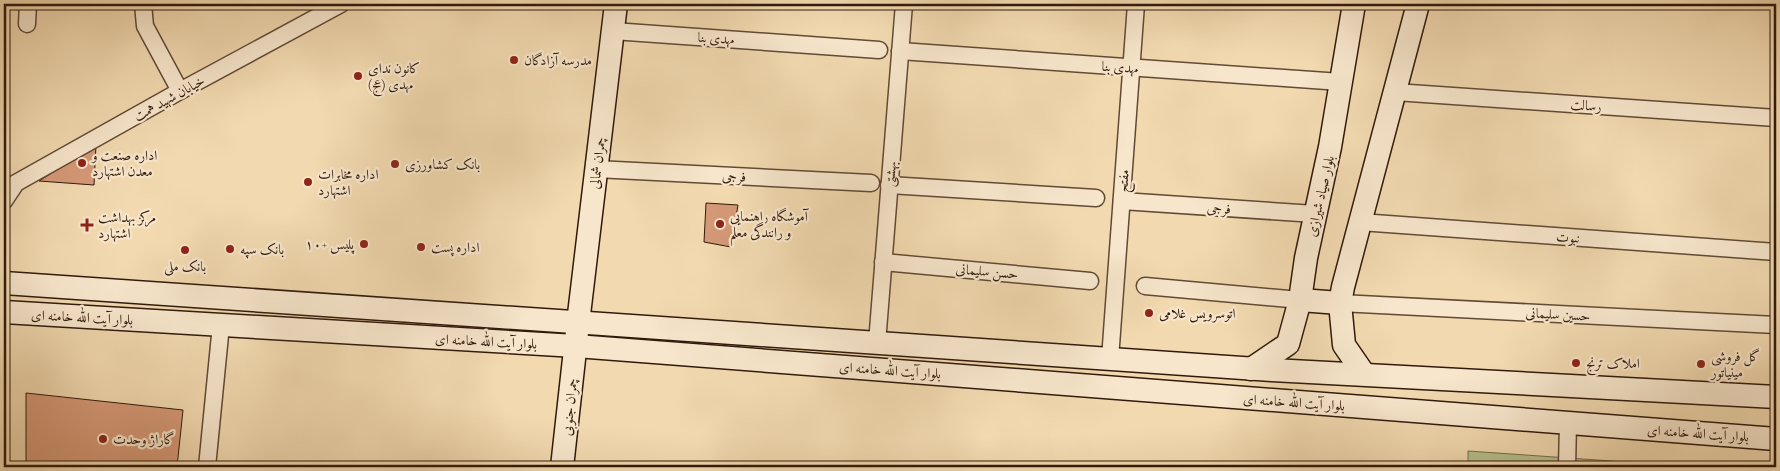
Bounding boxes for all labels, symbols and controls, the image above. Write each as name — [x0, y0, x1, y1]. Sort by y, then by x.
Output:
street label: مهدی بنا — [697, 29, 735, 49]
place label: مدرسه آزادگان — [524, 52, 592, 69]
marker: مدرسه آزادگان — [508, 54, 520, 66]
street label: مهدی بنا — [1101, 58, 1139, 78]
place label: کانون ندای مهدی (عج) — [368, 60, 420, 97]
marker: کانون ندای مهدی (عج) — [352, 70, 364, 82]
street label: خیابان شهید همت — [131, 72, 208, 126]
street label: رسالت — [1570, 96, 1602, 115]
street label: چمران شمالی — [586, 136, 609, 190]
place label: اداره صنعت و معدن اشتهارد — [90, 147, 157, 181]
street label: بلوار صیاد شیرازی — [1303, 153, 1338, 238]
place label: بانک کشاورزی — [405, 156, 481, 173]
marker: اداره صنعت و معدن اشتهارد — [76, 157, 88, 169]
marker: بانک کشاورزی — [389, 158, 401, 170]
street label: بهشتی — [881, 161, 901, 188]
place label: اداره مخابرات اشتهارد — [318, 166, 378, 200]
street label: فرجی — [721, 167, 747, 186]
street label: مفتح — [1114, 169, 1137, 193]
marker: اداره مخابرات اشتهارد — [302, 176, 314, 188]
street label: فرجی — [1206, 199, 1232, 218]
place label: آموشگاه راهنمایی و رانندگی معلم — [730, 207, 810, 247]
place label: مرکز بهداشت اشتهارد — [98, 209, 156, 243]
marker: مرکز بهداشت اشتهارد — [80, 218, 94, 232]
marker: آموشگاه راهنمایی و رانندگی معلم — [714, 218, 726, 230]
street label: نبوت — [1555, 228, 1581, 247]
place label: پلیس +۱۰ — [305, 236, 355, 255]
marker: پلیس +۱۰ — [358, 238, 370, 250]
place label: اداره پست — [431, 239, 479, 257]
place label: بانک سپه — [240, 241, 284, 259]
marker: اداره پست — [415, 241, 427, 253]
marker: بانک سپه — [224, 243, 236, 255]
marker: بانک ملی — [179, 244, 191, 256]
place label: بانک ملی — [164, 258, 206, 276]
street label: حسن سلیمانی — [955, 260, 1019, 284]
street label: بلوار آیت الله خامنه ای — [30, 303, 134, 329]
street label: حسین سلیمانی — [1525, 304, 1591, 325]
place label: اتوسرویس غلامی — [1159, 305, 1236, 323]
marker: اتوسرویس غلامی — [1143, 307, 1155, 319]
street label: بلوار آیت الله خامنه ای — [434, 327, 538, 353]
place label: گل فروشی مینیاتور — [1709, 348, 1760, 381]
street label: بلوار آیت الله خامنه ای — [838, 355, 942, 383]
place label: املاک ترنج — [1586, 355, 1640, 376]
marker: املاک ترنج — [1570, 357, 1582, 369]
marker: گل فروشی مینیاتور — [1695, 358, 1707, 370]
street label: چمران جنوبی — [558, 377, 582, 437]
street label: بلوار آیت الله خامنه ای — [1242, 387, 1346, 415]
street label: بلوار آیت الله خامنه ای — [1646, 418, 1750, 446]
place label: گاراژ وحدت — [113, 431, 175, 448]
marker: گاراژ وحدت — [97, 433, 109, 445]

